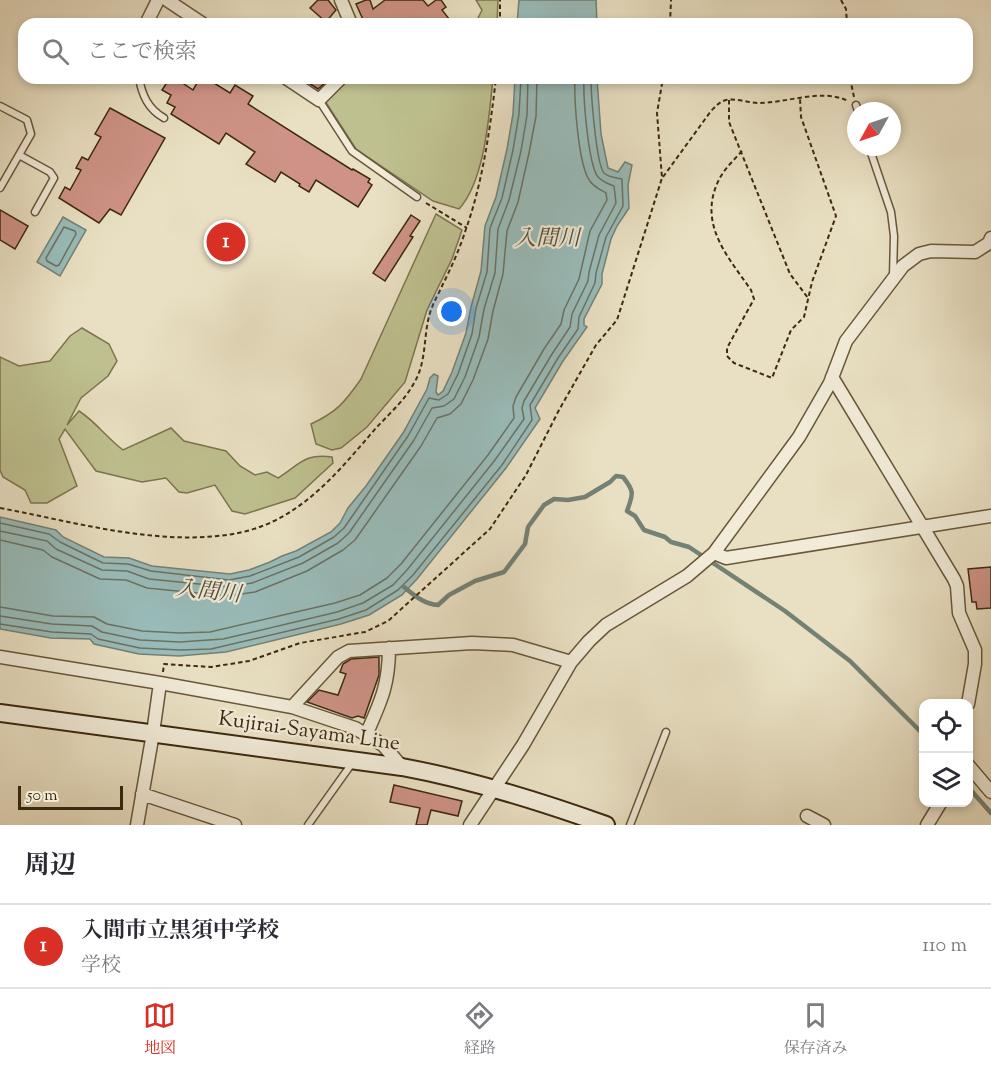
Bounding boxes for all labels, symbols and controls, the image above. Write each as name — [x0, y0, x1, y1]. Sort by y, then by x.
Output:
search box — [18, 18, 973, 84]
icon: search — [39, 35, 72, 68]
text: ここで検索 — [87, 37, 197, 69]
north arrow — [847, 102, 901, 156]
pin: 1 — [206, 220, 246, 264]
water label: 入間川 — [514, 224, 582, 256]
your location — [437, 297, 466, 326]
water label: 入間川 — [174, 574, 244, 613]
map controls — [919, 699, 973, 807]
button: locate — [919, 699, 973, 753]
street label: Kujirai-Sayama Line — [216, 704, 402, 760]
button: layers — [919, 753, 973, 807]
scale bar — [18, 783, 123, 810]
text: 50 m — [27, 785, 58, 808]
text: 周辺 — [24, 848, 76, 885]
text: 入間市立黒須中学校 — [81, 916, 279, 948]
text: 1 — [40, 932, 47, 961]
text: 110 m — [922, 932, 967, 961]
text: 学校 — [81, 952, 121, 981]
tab: 地図 — [143, 999, 176, 1061]
tab: 経路 — [463, 999, 496, 1061]
tab: 保存済み — [783, 999, 847, 1061]

